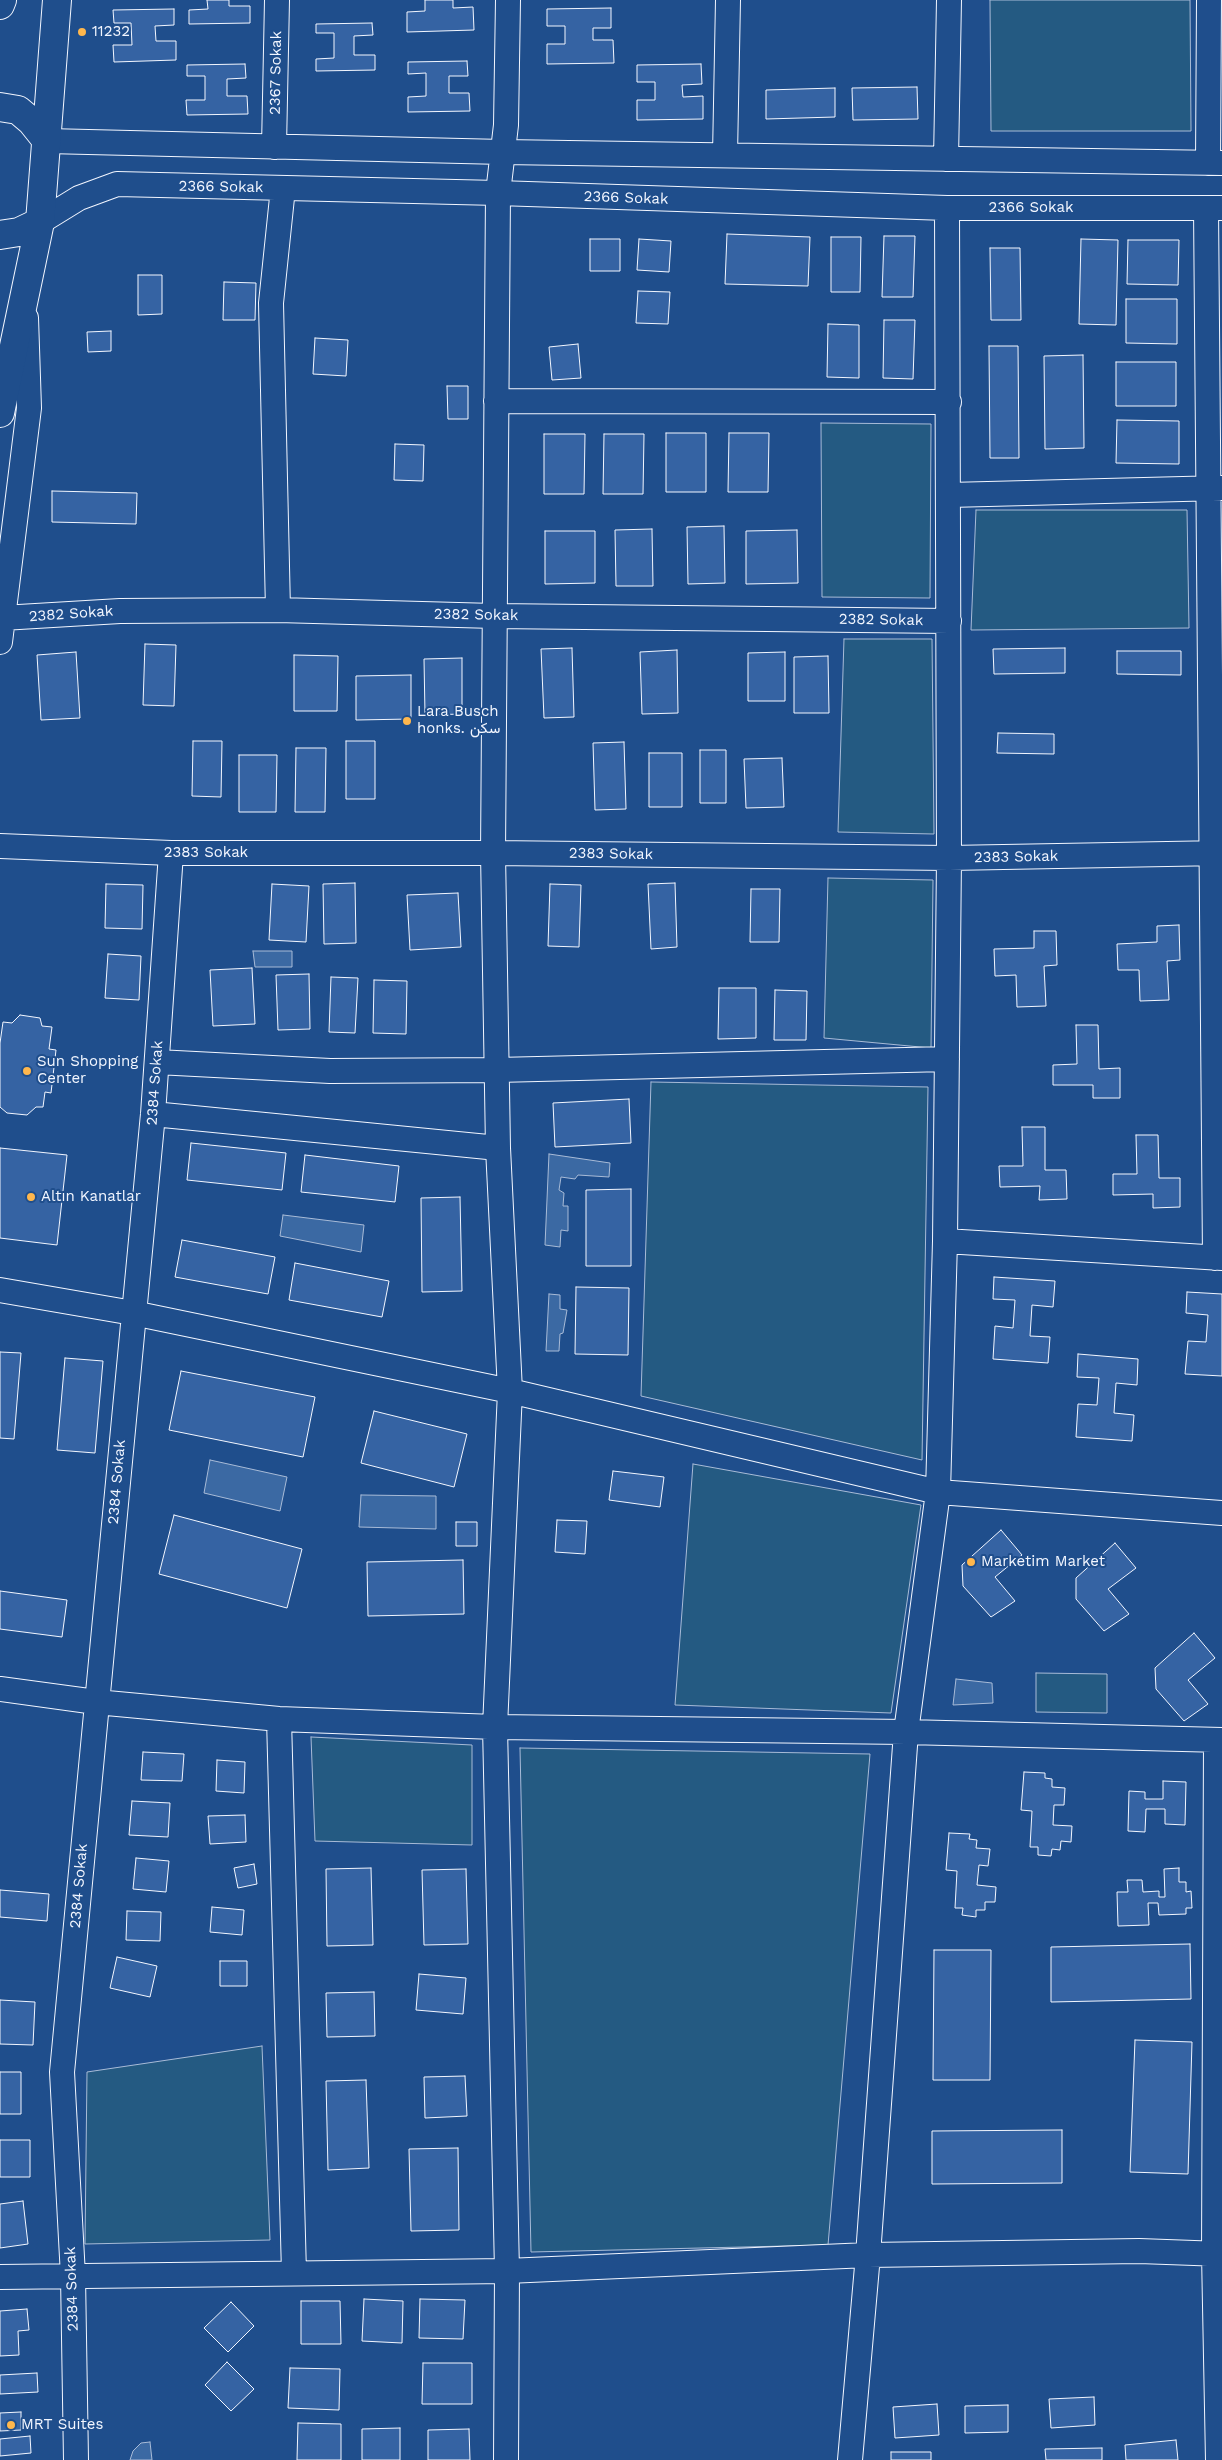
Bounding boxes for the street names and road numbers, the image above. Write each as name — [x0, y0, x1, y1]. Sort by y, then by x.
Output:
street label: 2367 Sokak — [266, 31, 286, 115]
street label: 2366 Sokak — [178, 177, 264, 197]
street label: 2366 Sokak — [583, 188, 669, 208]
street label: 2366 Sokak — [989, 199, 1073, 217]
street label: 2382 Sokak — [28, 602, 114, 626]
street label: 2382 Sokak — [434, 605, 518, 625]
street label: 2382 Sokak — [839, 610, 923, 630]
street label: 2383 Sokak — [164, 844, 248, 862]
street label: 2383 Sokak — [569, 844, 653, 864]
street label: 2383 Sokak — [974, 847, 1058, 867]
street label: 2384 Sokak — [143, 1040, 167, 1126]
street label: 2384 Sokak — [104, 1439, 130, 1525]
street label: 2384 Sokak — [66, 1843, 92, 1929]
street label: 2384 Sokak — [62, 2246, 82, 2332]

